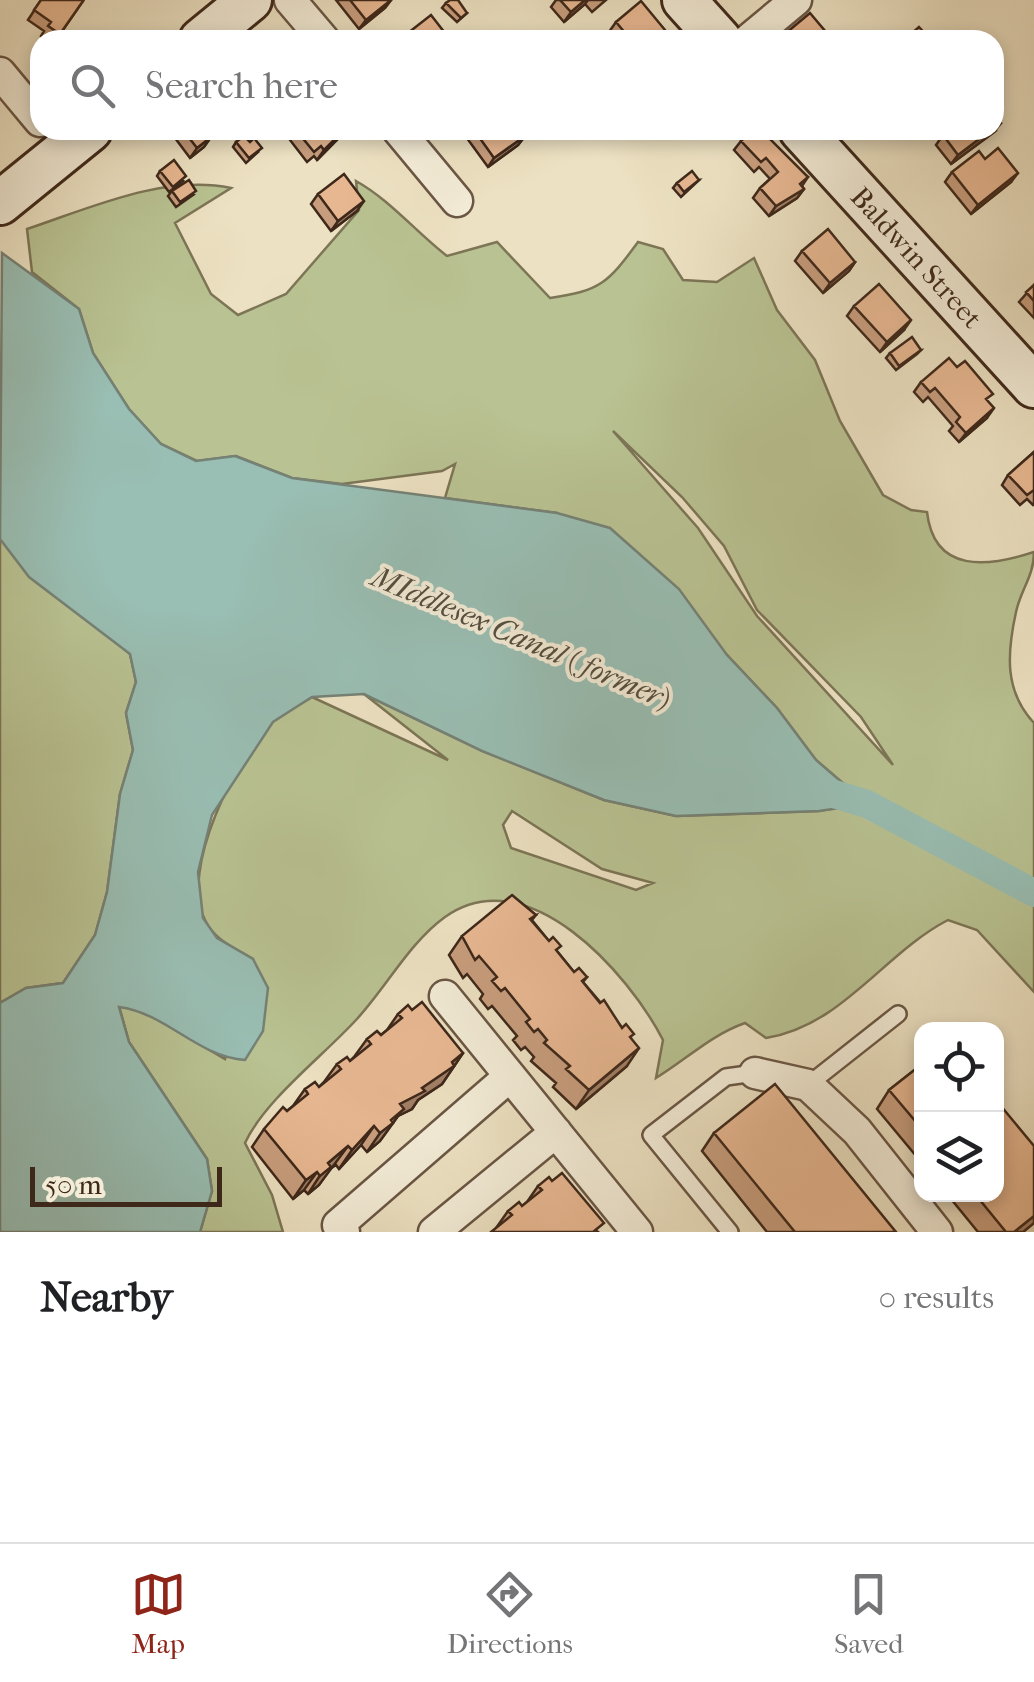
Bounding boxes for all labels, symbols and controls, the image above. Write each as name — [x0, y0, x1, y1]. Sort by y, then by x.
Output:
search box — [30, 30, 1004, 140]
icon: search — [65, 58, 120, 113]
text: Search here — [145, 63, 338, 108]
street label: Baldwin Street — [844, 180, 989, 335]
water label: MIddlesex Canal (former) — [364, 558, 676, 717]
map controls — [914, 1022, 1004, 1202]
button: locate — [914, 1022, 1004, 1112]
button: layers — [914, 1112, 1004, 1202]
scale bar — [30, 1162, 222, 1206]
text: 50 m — [45, 1168, 102, 1201]
text: Nearby — [40, 1273, 172, 1322]
text: 0 results — [878, 1279, 994, 1316]
tab: Map — [131, 1567, 186, 1660]
tab: Directions — [447, 1567, 573, 1660]
tab: Saved — [834, 1567, 903, 1660]

